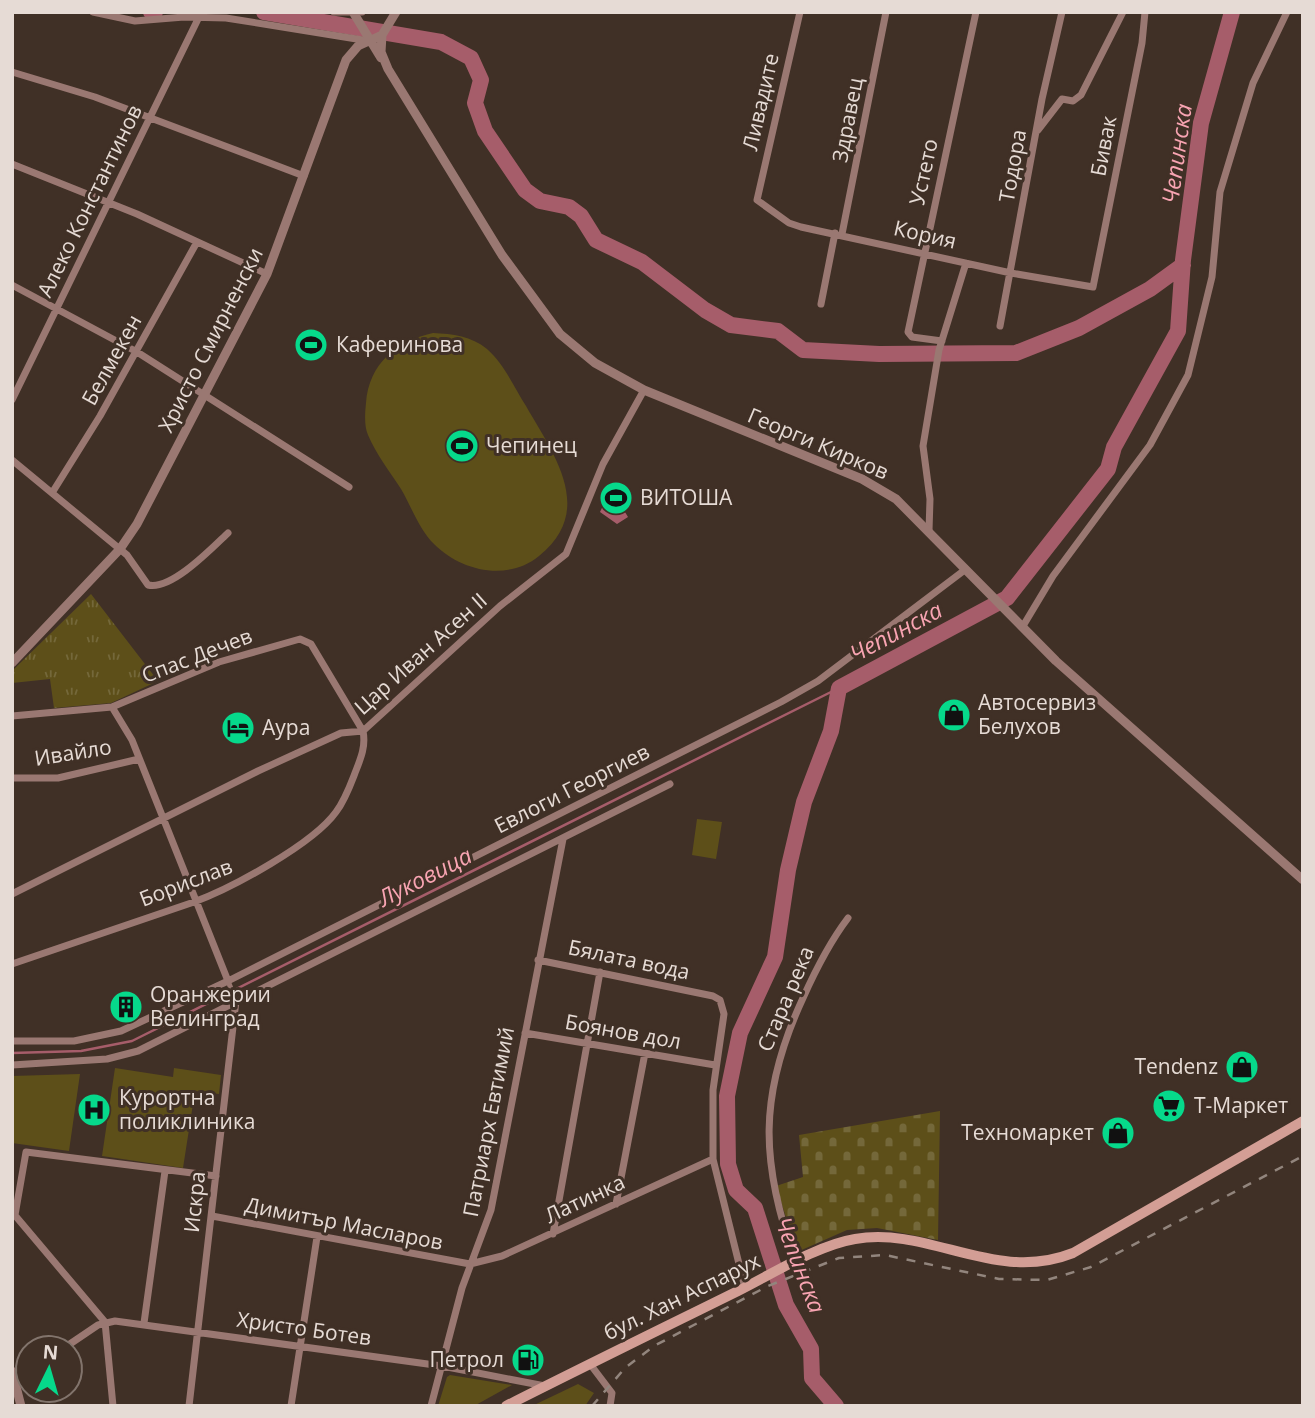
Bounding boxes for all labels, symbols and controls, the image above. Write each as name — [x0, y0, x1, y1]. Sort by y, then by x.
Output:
street label: Ливадите — [735, 50, 785, 153]
street label: Здравец — [825, 75, 869, 165]
street label: Алеко Константинов — [30, 100, 148, 301]
water label: Чепинска — [1153, 102, 1199, 206]
street label: Бивак — [1083, 113, 1123, 178]
street label: Тодора — [992, 127, 1032, 204]
street label: Устето — [902, 136, 944, 208]
street label: Кория — [891, 213, 959, 255]
street label: Христо Смирненски — [151, 242, 269, 437]
street label: Белмекен — [75, 309, 148, 410]
sports icon: Каферинова — [292, 326, 330, 364]
place label: Каферинова — [336, 330, 463, 358]
street label: Георги Кирков — [744, 401, 893, 485]
sports icon: Чепинец — [443, 427, 481, 465]
place label: Чепинец — [486, 431, 577, 459]
sports icon: ВИТОША — [597, 479, 635, 517]
place label: ВИТОША — [640, 483, 733, 511]
street label: Цар Иван Асен II — [348, 586, 493, 720]
water label: Чепинска — [844, 593, 948, 669]
street label: Спас Дечев — [137, 621, 256, 689]
place label: Автосервиз Белухов — [978, 688, 1096, 740]
shop icon: Автосервиз Белухов — [935, 696, 973, 734]
hotel icon: Аура — [219, 709, 257, 747]
place label: Аура — [262, 713, 310, 741]
street label: Ивайло — [32, 732, 113, 772]
street label: Евлоги Георгиев — [489, 737, 654, 839]
water label: Луковица — [371, 839, 477, 914]
street label: Борислав — [135, 852, 236, 913]
street label: Бялата вода — [566, 932, 693, 986]
street label: Стара река — [750, 942, 820, 1056]
place label: Оранжерии Велинград — [150, 980, 271, 1032]
building icon: Оранжерии Велинград — [107, 988, 145, 1026]
street label: Боянов дол — [563, 1007, 683, 1055]
street label: Патриарх Евтимий — [456, 1024, 520, 1219]
shop icon: Tendenz — [1223, 1048, 1261, 1086]
place label: Tendenz — [1134, 1052, 1218, 1080]
place label: Курортна поликлиника — [119, 1083, 255, 1135]
supermarket icon: Т-Маркет — [1150, 1087, 1188, 1125]
hospital icon: Курортна поликлиника — [75, 1091, 113, 1129]
place label: Т-Маркет — [1194, 1091, 1288, 1119]
shop icon: Техномаркет — [1099, 1114, 1137, 1152]
place label: Техномаркет — [961, 1118, 1094, 1146]
street label: Латинка — [540, 1167, 629, 1229]
street label: Искра — [177, 1170, 211, 1234]
street label: Димитър Масларов — [243, 1190, 445, 1256]
water label: Чепинска — [768, 1212, 834, 1317]
street label: бул. Хан Аспарух — [599, 1246, 765, 1346]
street label: Христо Ботев — [235, 1305, 373, 1351]
north arrow — [14, 1334, 84, 1404]
text: N — [42, 1338, 59, 1366]
fuel station icon: Петрол — [509, 1341, 547, 1379]
place label: Петрол — [430, 1345, 504, 1373]

